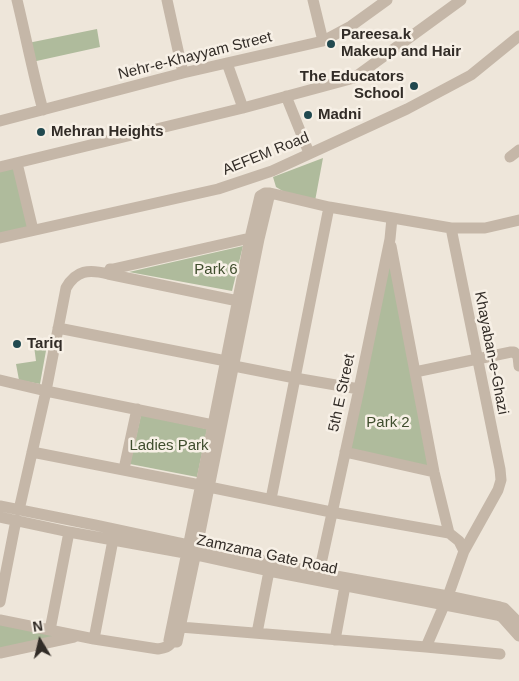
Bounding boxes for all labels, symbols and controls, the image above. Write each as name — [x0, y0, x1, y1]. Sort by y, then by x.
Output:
place label: Pareesa.k Makeup and Hair — [341, 26, 461, 61]
street label: Nehr-e-Khayyam Street — [116, 28, 274, 84]
marker: Pareesa.k Makeup and Hair — [325, 38, 337, 50]
place label: The Educators School — [300, 68, 404, 103]
marker: The Educators School — [408, 80, 420, 92]
place label: Madni — [318, 106, 361, 124]
marker: Madni — [302, 109, 314, 121]
place label: Mehran Heights — [51, 123, 164, 141]
marker: Mehran Heights — [35, 126, 47, 138]
street label: AEFEM Road — [220, 128, 312, 180]
park label: Park 6 — [194, 261, 238, 279]
street label: Khayaban-e-Ghazi — [470, 290, 512, 416]
place label: Tariq — [27, 335, 63, 353]
marker: Tariq — [11, 338, 23, 350]
street label: 5th E Street — [325, 352, 359, 434]
park label: Park 2 — [366, 414, 410, 432]
park label: Ladies Park — [129, 437, 209, 455]
street label: Zamzama Gate Road — [195, 531, 339, 579]
north arrow — [15, 616, 65, 666]
text: N — [31, 617, 44, 635]

